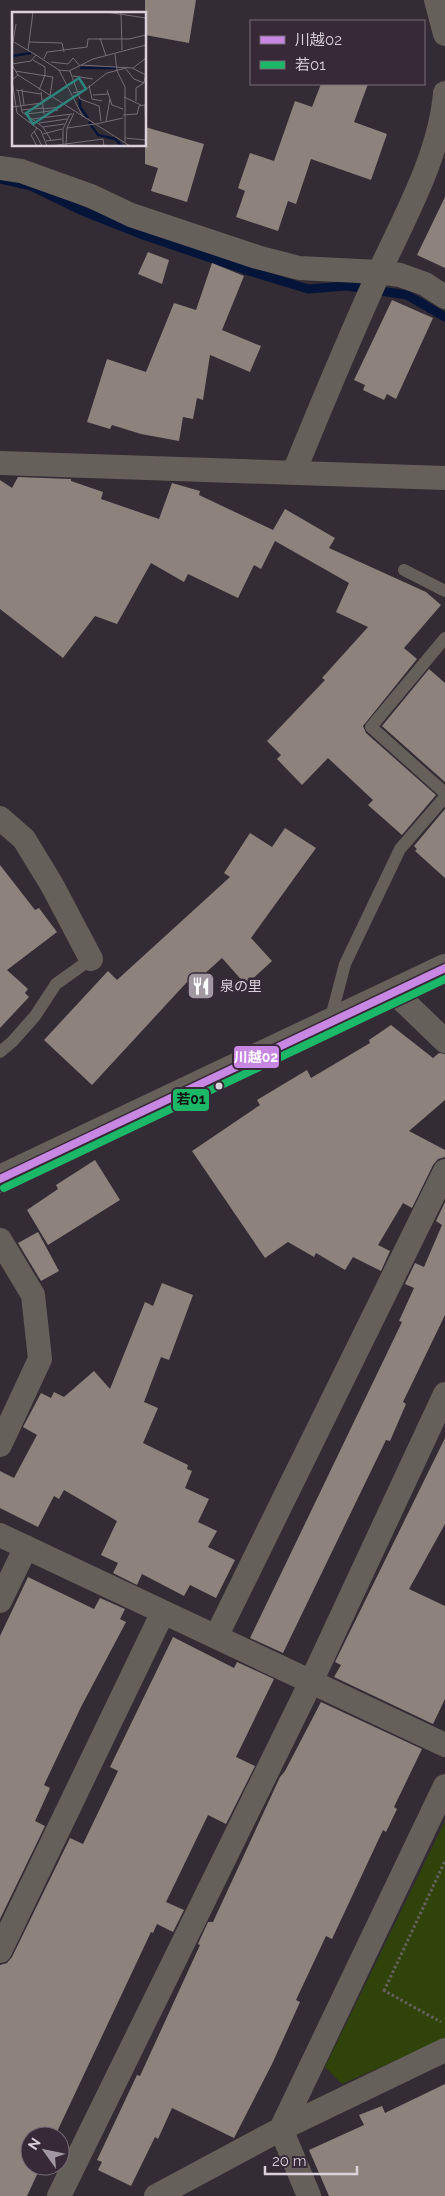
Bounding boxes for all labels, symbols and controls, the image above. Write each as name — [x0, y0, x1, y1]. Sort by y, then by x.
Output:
inset map — [12, 12, 146, 146]
legend — [250, 20, 425, 85]
text: 川越02 — [295, 31, 342, 49]
text: 若01 — [295, 56, 326, 74]
restaurant icon: 泉の里 — [186, 971, 216, 1001]
place label: 泉の里 — [220, 978, 262, 994]
line badge: 川越02 — [233, 1045, 280, 1069]
text: 川越02 — [234, 1049, 278, 1065]
unlabelled marker — [214, 1081, 224, 1091]
line badge: 若01 — [172, 1088, 210, 1112]
text: 若01 — [176, 1091, 206, 1107]
north arrow — [20, 2126, 70, 2176]
text: N — [24, 2135, 44, 2153]
scale bar — [265, 2144, 358, 2176]
text: 20 m — [272, 2152, 307, 2170]

